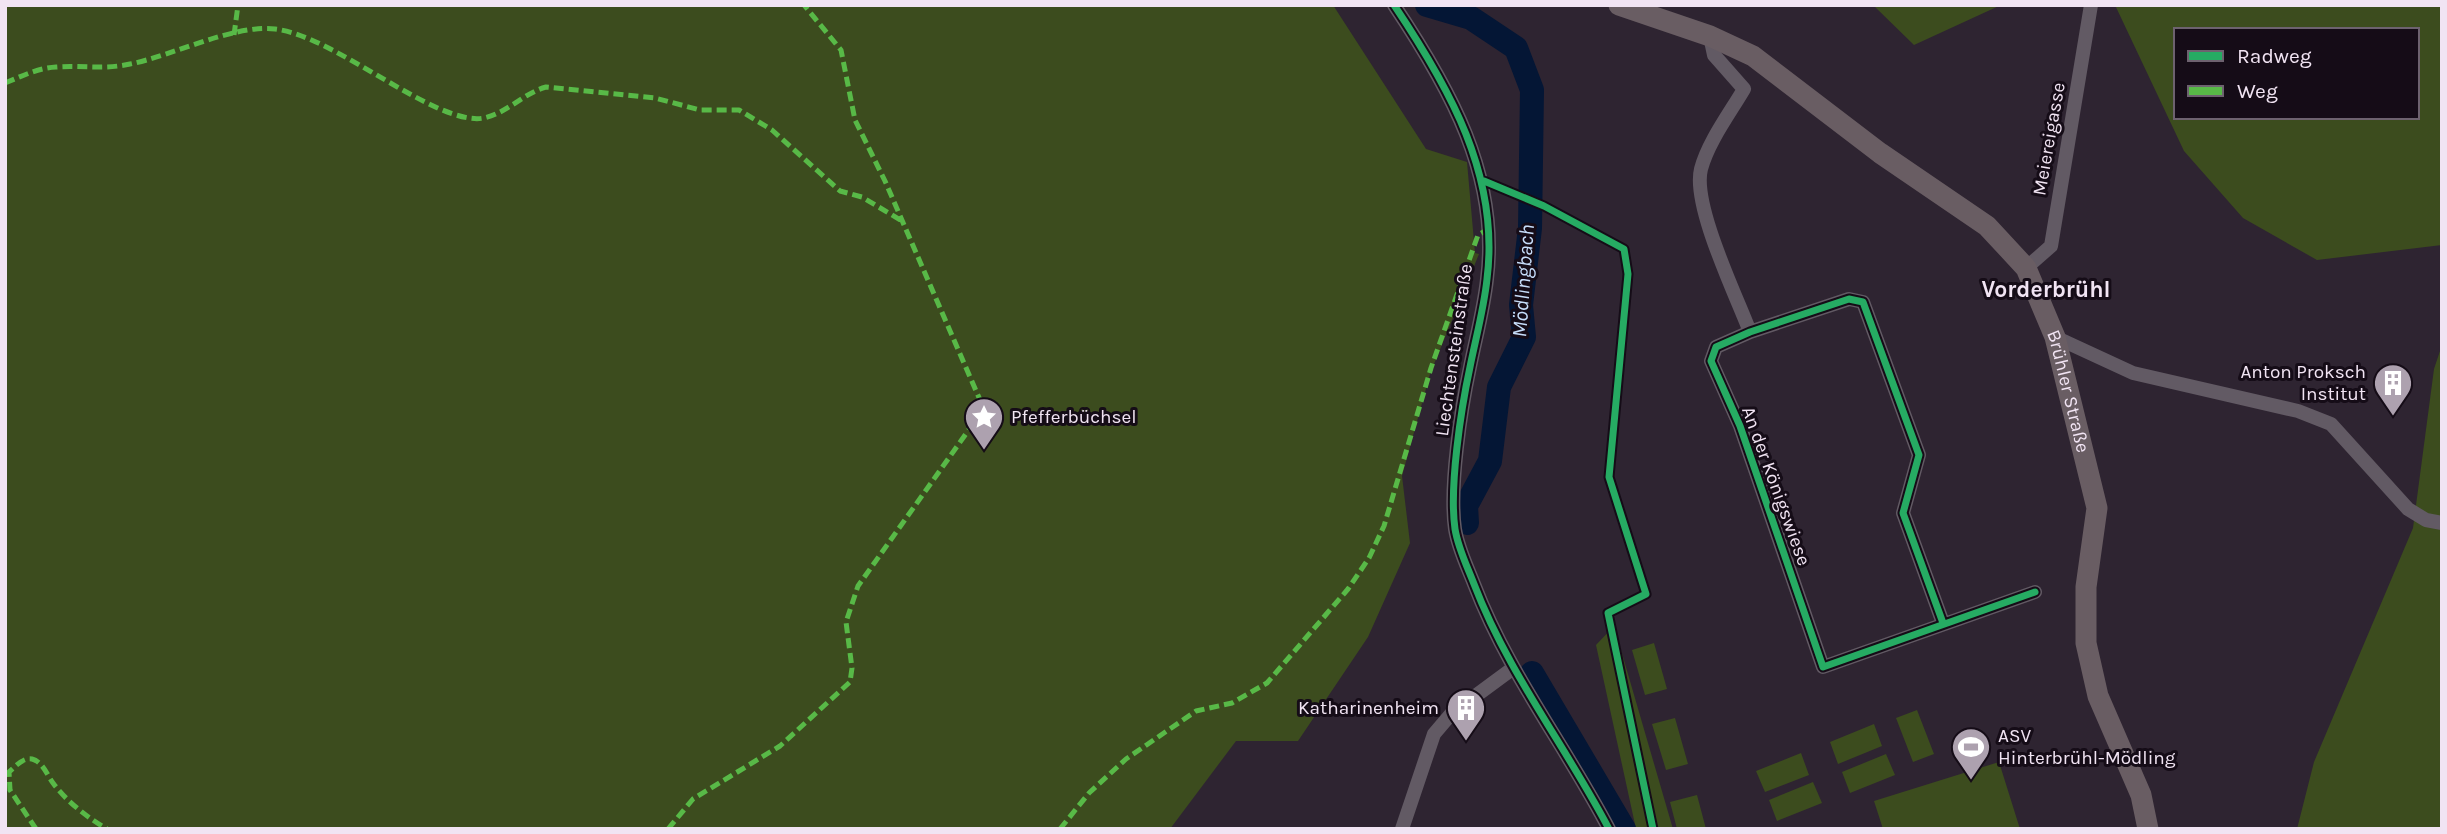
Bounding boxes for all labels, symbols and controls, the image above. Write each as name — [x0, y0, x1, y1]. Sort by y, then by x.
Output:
legend — [2174, 28, 2419, 119]
text: Radweg — [2237, 44, 2312, 68]
text: Weg — [2237, 79, 2278, 103]
street label: Meiereigasse — [2028, 81, 2070, 197]
water label: Mödlingbach — [1507, 224, 1539, 338]
street label: Liechtensteinstraße — [1431, 262, 1477, 438]
district label: Vorderbrühl — [1981, 276, 2111, 303]
street label: Brühler Straße — [2042, 326, 2094, 455]
place label: Anton Proksch Institut — [2240, 361, 2366, 405]
building icon: Anton Proksch Institut — [2372, 362, 2414, 417]
place icon: Pfefferbüchsel — [963, 396, 1005, 451]
street label: An der Königswiese — [1737, 403, 1815, 569]
place label: Pfefferbüchsel — [1011, 406, 1137, 428]
building icon: Katharinenheim — [1445, 687, 1487, 742]
place label: Katharinenheim — [1298, 697, 1439, 719]
place label: ASV Hinterbrühl-Mödling — [1998, 725, 2176, 769]
sports icon: ASV Hinterbrühl-Mödling — [1950, 726, 1992, 781]

